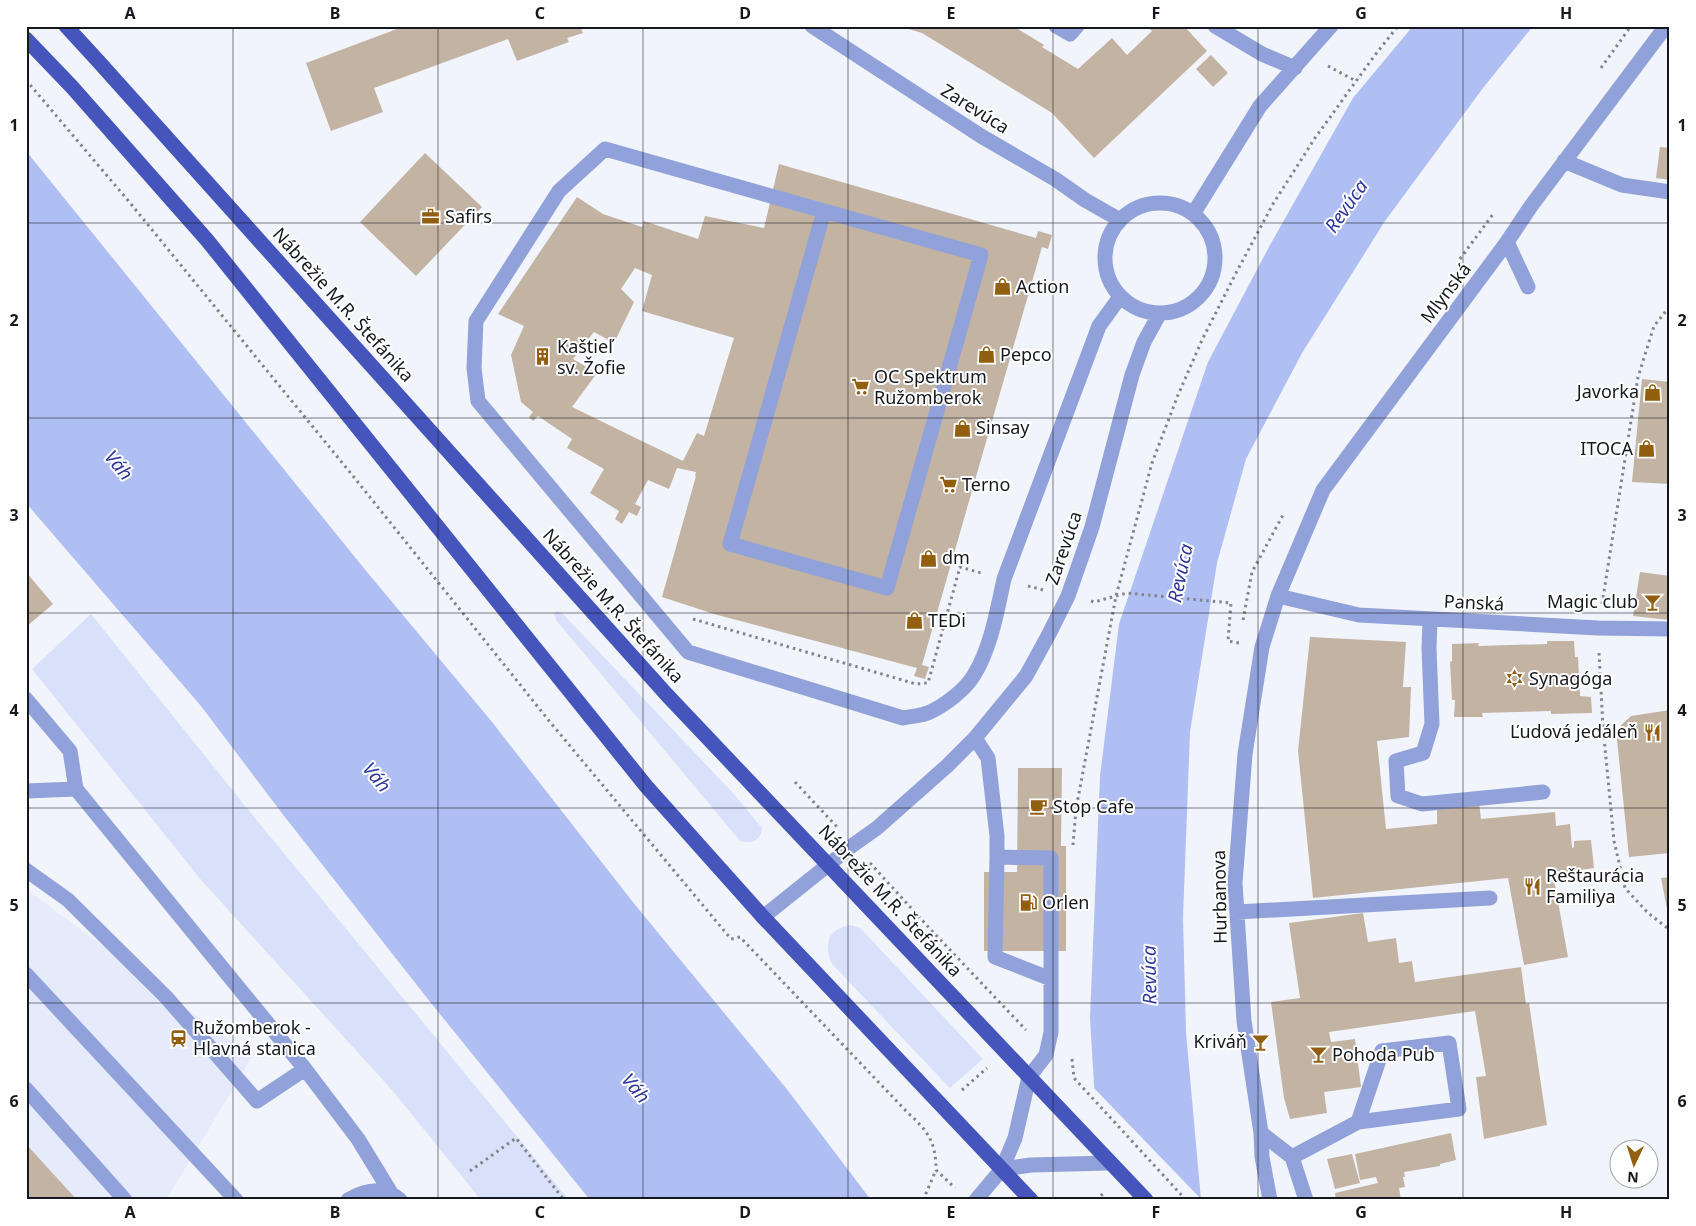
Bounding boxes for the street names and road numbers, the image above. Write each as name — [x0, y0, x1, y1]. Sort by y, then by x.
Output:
street label: Zarevúca — [937, 78, 1014, 139]
street label: Nábrežie M.R. Štefánika — [268, 222, 420, 387]
street label: Mlynská — [1415, 257, 1476, 327]
street label: Zarevúca — [1039, 508, 1087, 588]
street label: Nábrežie M.R. Štefánika — [538, 523, 690, 688]
street label: Panská — [1443, 588, 1505, 616]
street label: Nábrežie M.R. Štefánika — [814, 819, 968, 982]
street label: Hurbanova — [1206, 850, 1232, 944]

